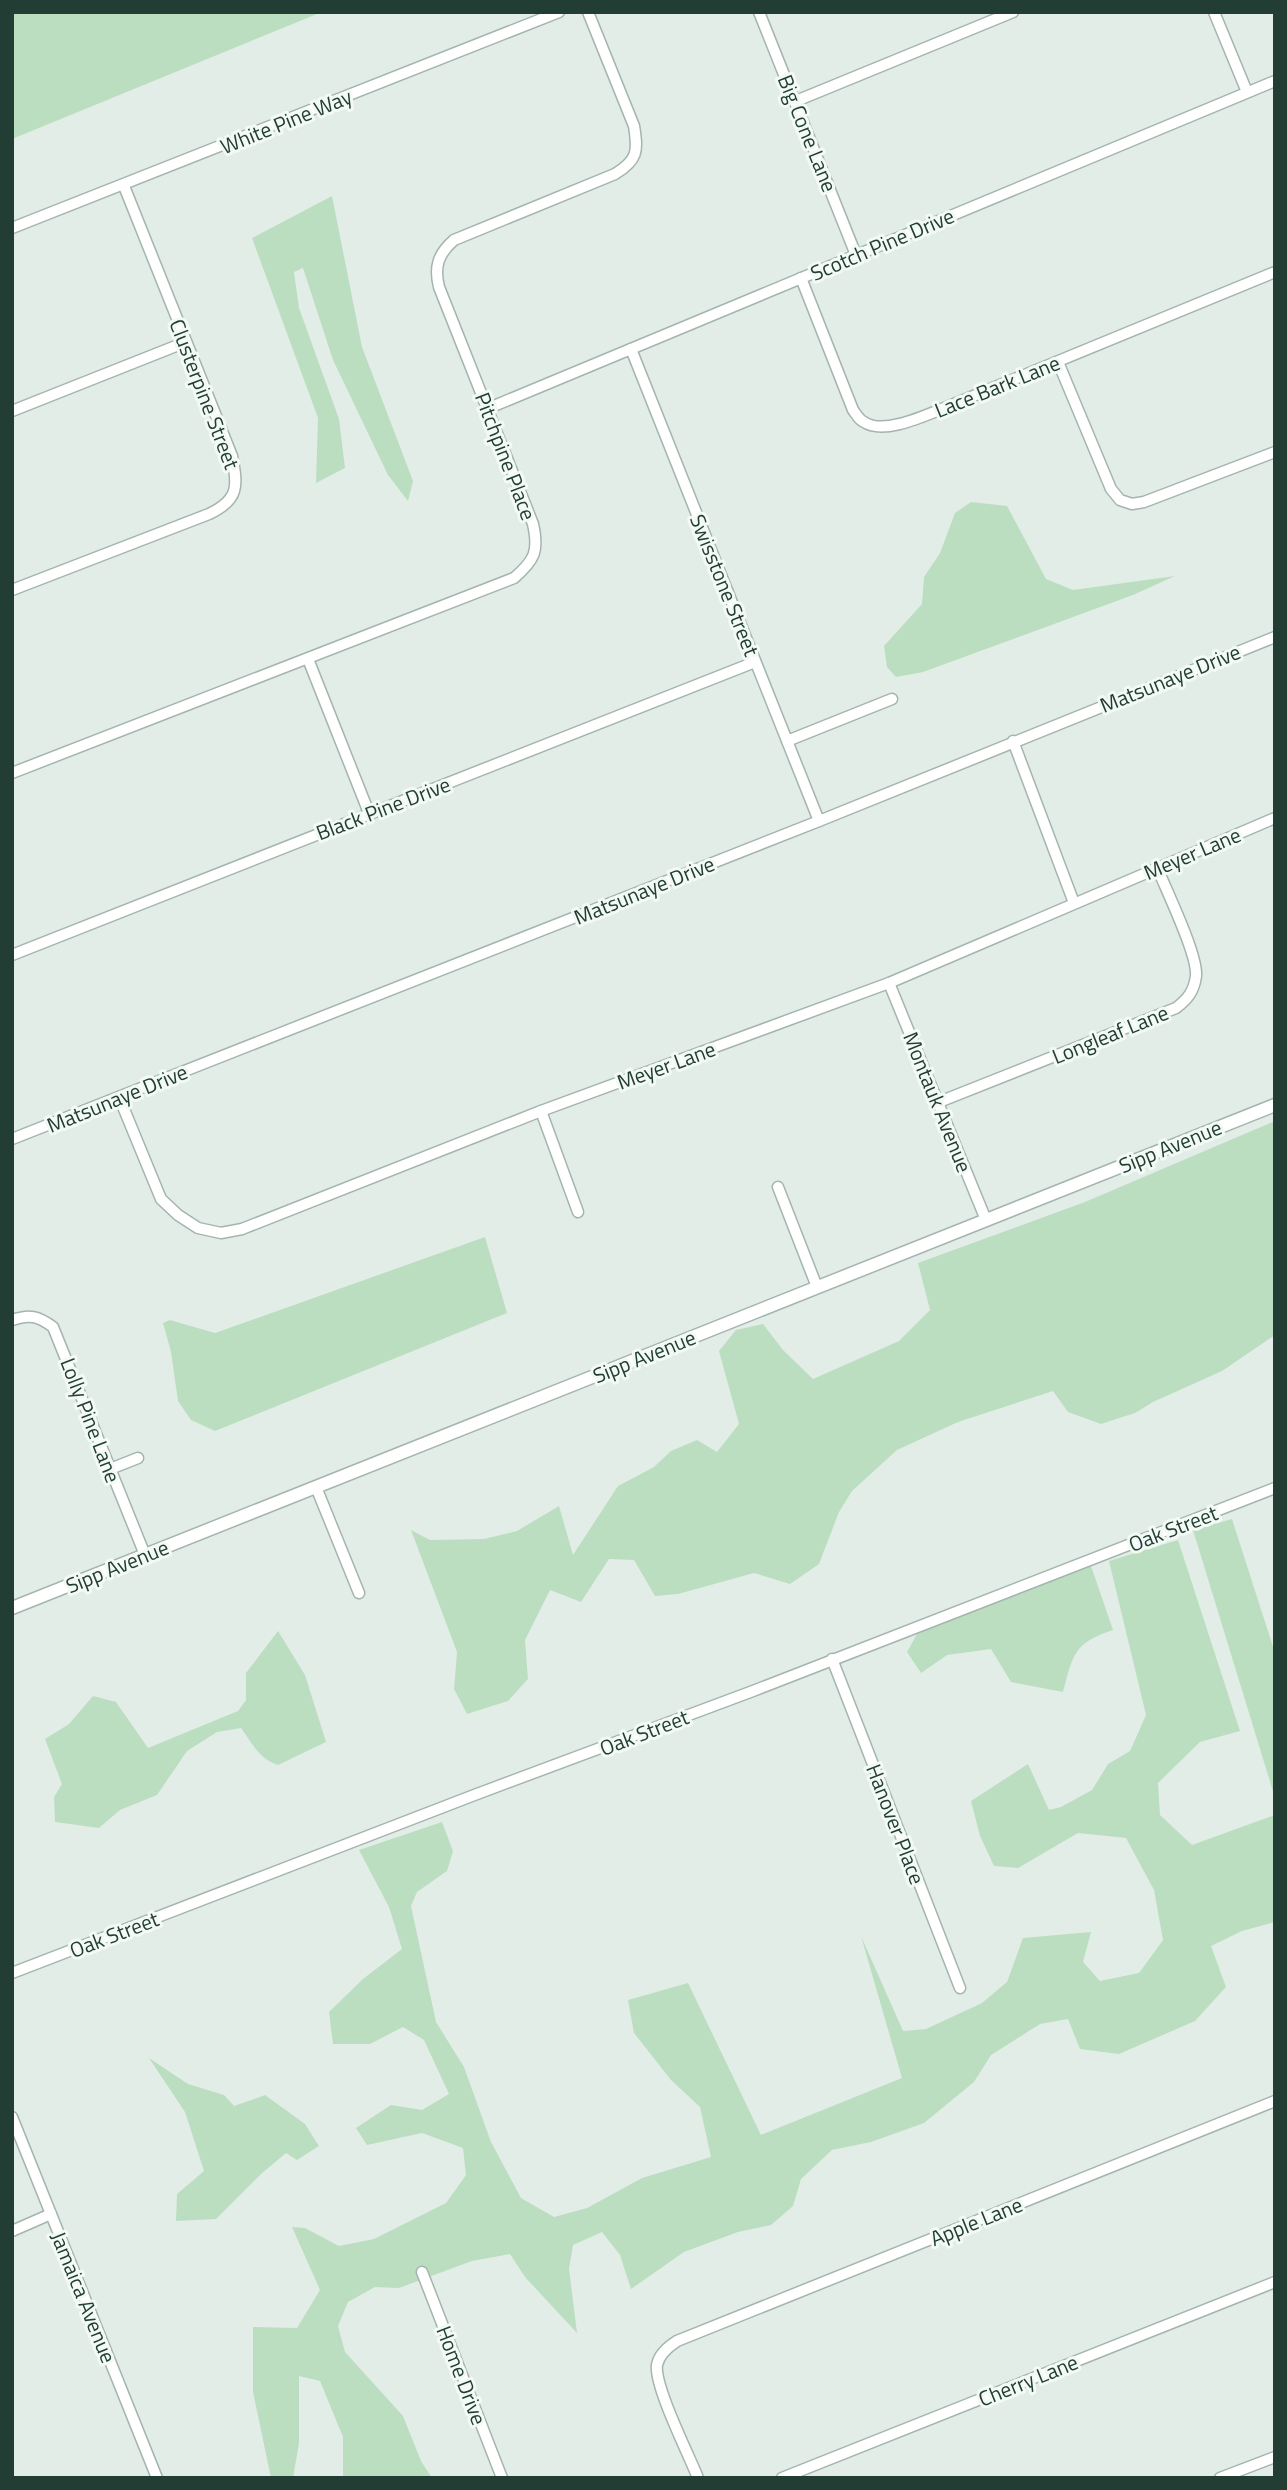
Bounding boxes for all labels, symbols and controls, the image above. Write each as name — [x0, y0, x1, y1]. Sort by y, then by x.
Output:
street label: Big Cone Lane — [770, 69, 846, 197]
street label: White Pine Way — [215, 80, 357, 162]
street label: Scotch Pine Drive — [805, 199, 959, 289]
street label: Clusterpine Street — [162, 314, 249, 474]
street label: Lace Bark Lane — [929, 346, 1065, 426]
street label: Pitchpine Place — [467, 387, 545, 525]
street label: Swisstone Street — [682, 509, 768, 661]
street label: Matsunaye Drive — [1095, 635, 1245, 721]
street label: Black Pine Drive — [311, 768, 455, 848]
street label: Meyer Lane — [1138, 818, 1246, 888]
street label: Matsunaye Drive — [569, 847, 719, 933]
street label: Longleaf Lane — [1047, 996, 1173, 1072]
street label: Montauk Avenue — [895, 1027, 981, 1177]
street label: Meyer Lane — [612, 1032, 720, 1098]
street label: Matsunaye Drive — [42, 1055, 192, 1141]
street label: Sipp Avenue — [1114, 1111, 1226, 1181]
street label: Sipp Avenue — [588, 1321, 700, 1391]
street label: Lolly Pine Lane — [52, 1353, 130, 1487]
street label: Oak Street — [1124, 1496, 1223, 1560]
street label: Sipp Avenue — [61, 1531, 173, 1601]
street label: Oak Street — [595, 1700, 694, 1764]
street label: Hanover Place — [858, 1759, 934, 1889]
street label: Oak Street — [65, 1902, 164, 1966]
street label: Apple Lane — [925, 2188, 1027, 2254]
street label: Jamaica Avenue — [43, 2226, 125, 2368]
street label: Home Drive — [428, 2321, 496, 2429]
street label: Cherry Lane — [973, 2345, 1083, 2415]

